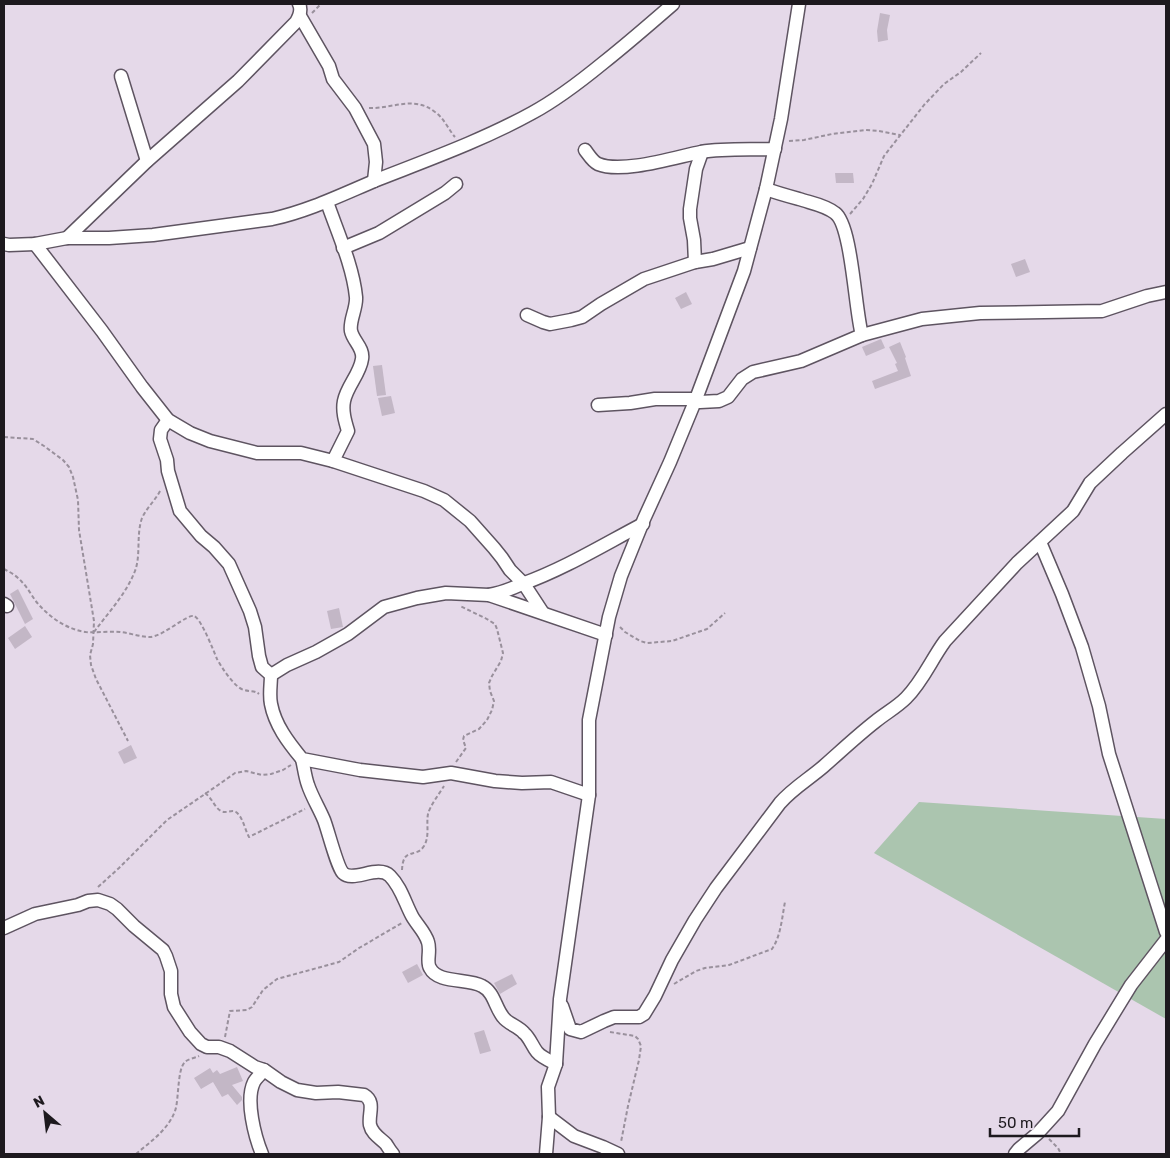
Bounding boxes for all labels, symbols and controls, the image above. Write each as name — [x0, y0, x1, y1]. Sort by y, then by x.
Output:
north arrow — [20, 1088, 70, 1138]
text: N — [31, 1092, 48, 1112]
scale bar — [990, 1106, 1079, 1138]
text: 50 m — [998, 1114, 1033, 1132]

